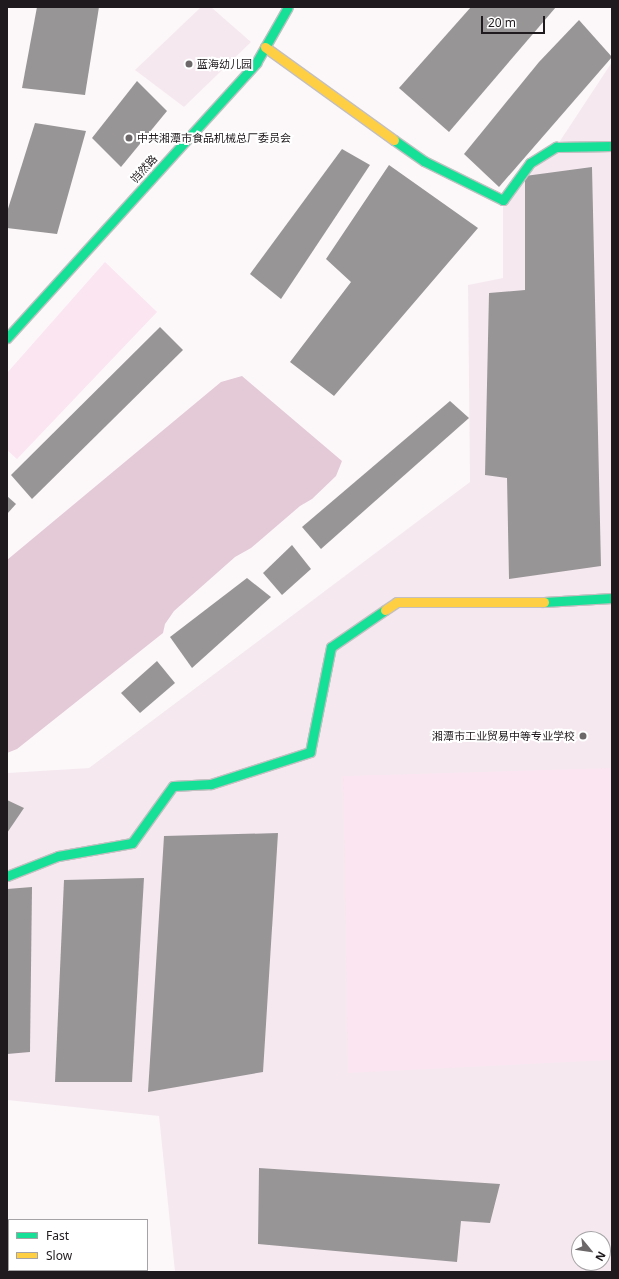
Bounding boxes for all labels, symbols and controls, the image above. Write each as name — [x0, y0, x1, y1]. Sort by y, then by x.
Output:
scale bar — [483, 8, 547, 34]
text: 20 m — [488, 14, 516, 31]
place label: 蓝海幼儿园 — [197, 57, 252, 71]
marker: 蓝海幼儿园 — [184, 59, 194, 69]
place label: 中共湘潭市食品机械总厂委员会 — [137, 131, 291, 145]
marker: 中共湘潭市食品机械总厂委员会 — [124, 133, 134, 143]
street label: 岿然路 — [128, 152, 160, 186]
place label: 湘潭市工业贸易中等专业学校 — [432, 729, 575, 743]
marker: 湘潭市工业贸易中等专业学校 — [578, 731, 588, 741]
legend — [8, 1219, 148, 1271]
text: Fast — [46, 1227, 69, 1244]
north arrow — [571, 1231, 611, 1271]
text: Slow — [46, 1247, 72, 1264]
text: N — [592, 1249, 610, 1264]

